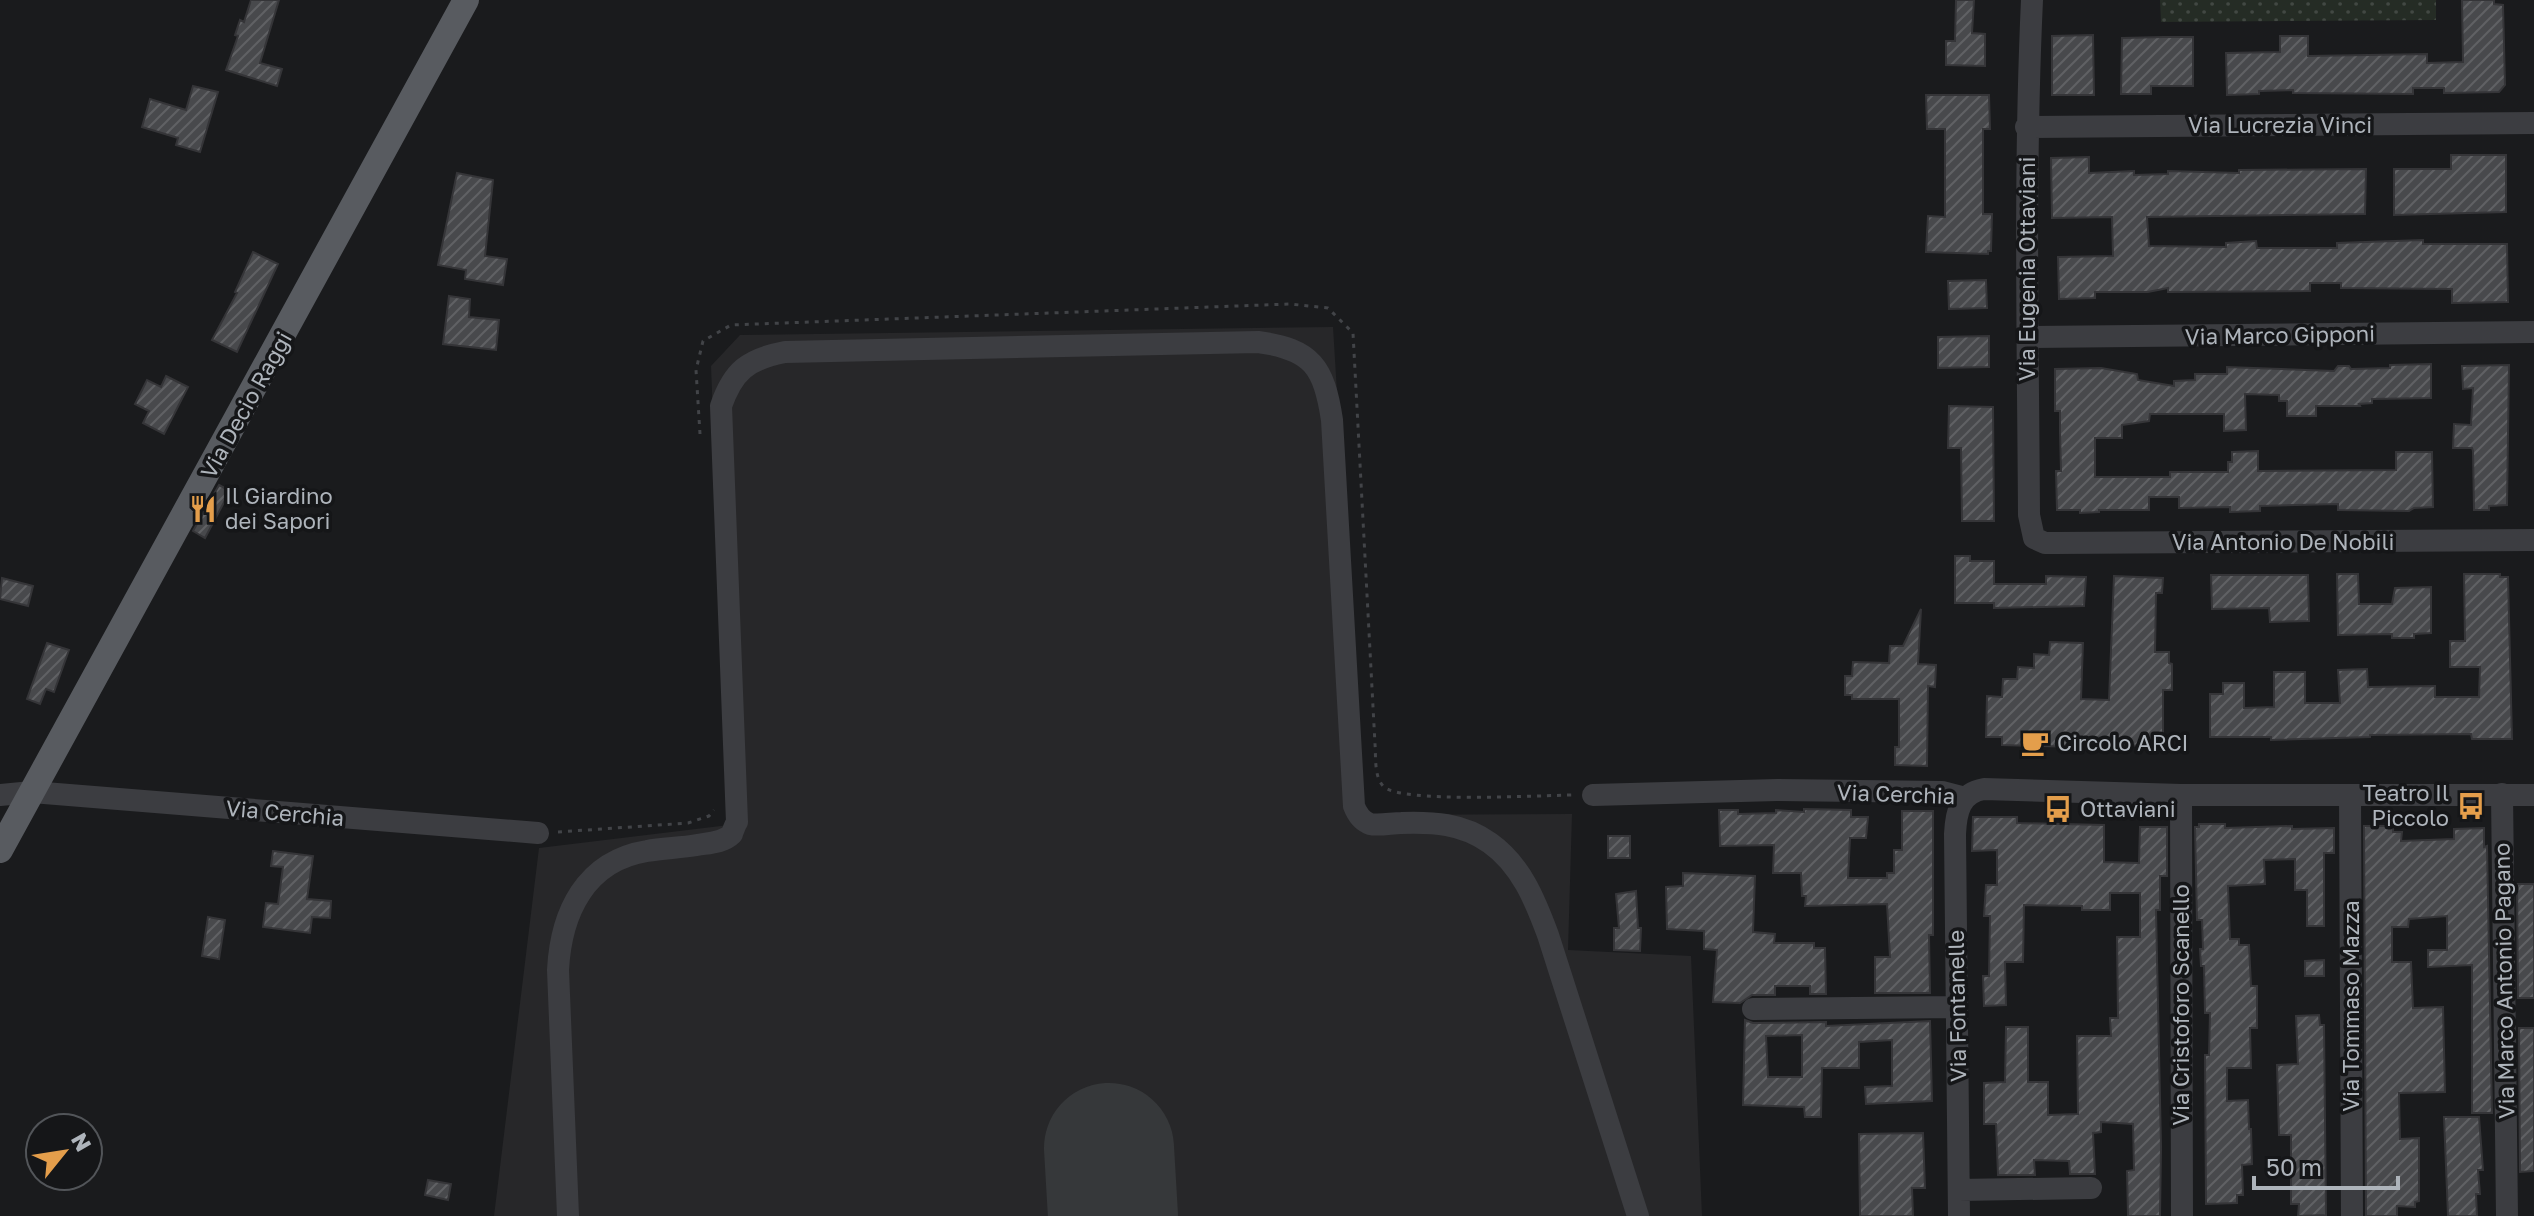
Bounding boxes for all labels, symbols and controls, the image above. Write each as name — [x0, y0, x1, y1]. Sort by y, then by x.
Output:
street label: Via Lucrezia Vinci — [2188, 111, 2372, 138]
street label: Via Eugenia Ottaviani — [2013, 157, 2040, 381]
street label: Via Marco Gipponi — [2185, 319, 2375, 350]
street label: Via Decio Raggi — [194, 327, 297, 483]
place label: Il Giardino dei Sapori — [225, 482, 333, 534]
restaurant icon: Il Giardino dei Sapori — [188, 494, 218, 524]
street label: Via Antonio De Nobili — [2172, 528, 2394, 555]
cafe icon: Circolo ARCI — [2020, 728, 2050, 758]
place label: Circolo ARCI — [2057, 729, 2189, 756]
street label: Via Cerchia — [1836, 778, 1956, 809]
place label: Teatro Il Piccolo — [2363, 779, 2449, 831]
bus stop icon: Teatro Il Piccolo — [2456, 791, 2486, 821]
street label: Via Cerchia — [225, 794, 345, 831]
bus stop icon: Ottaviani — [2043, 794, 2073, 824]
place label: Ottaviani — [2080, 795, 2176, 822]
street label: Via Marco Antonio Pagano — [2488, 843, 2519, 1119]
street label: Via Cristoforo Scanello — [2167, 884, 2194, 1126]
street label: Via Tommaso Mazza — [2337, 900, 2364, 1112]
street label: Via Fontanelle — [1942, 930, 1971, 1082]
north arrow — [24, 1112, 104, 1192]
text: N — [66, 1128, 98, 1156]
scale bar — [2254, 1140, 2398, 1190]
text: 50 m — [2266, 1152, 2322, 1181]

